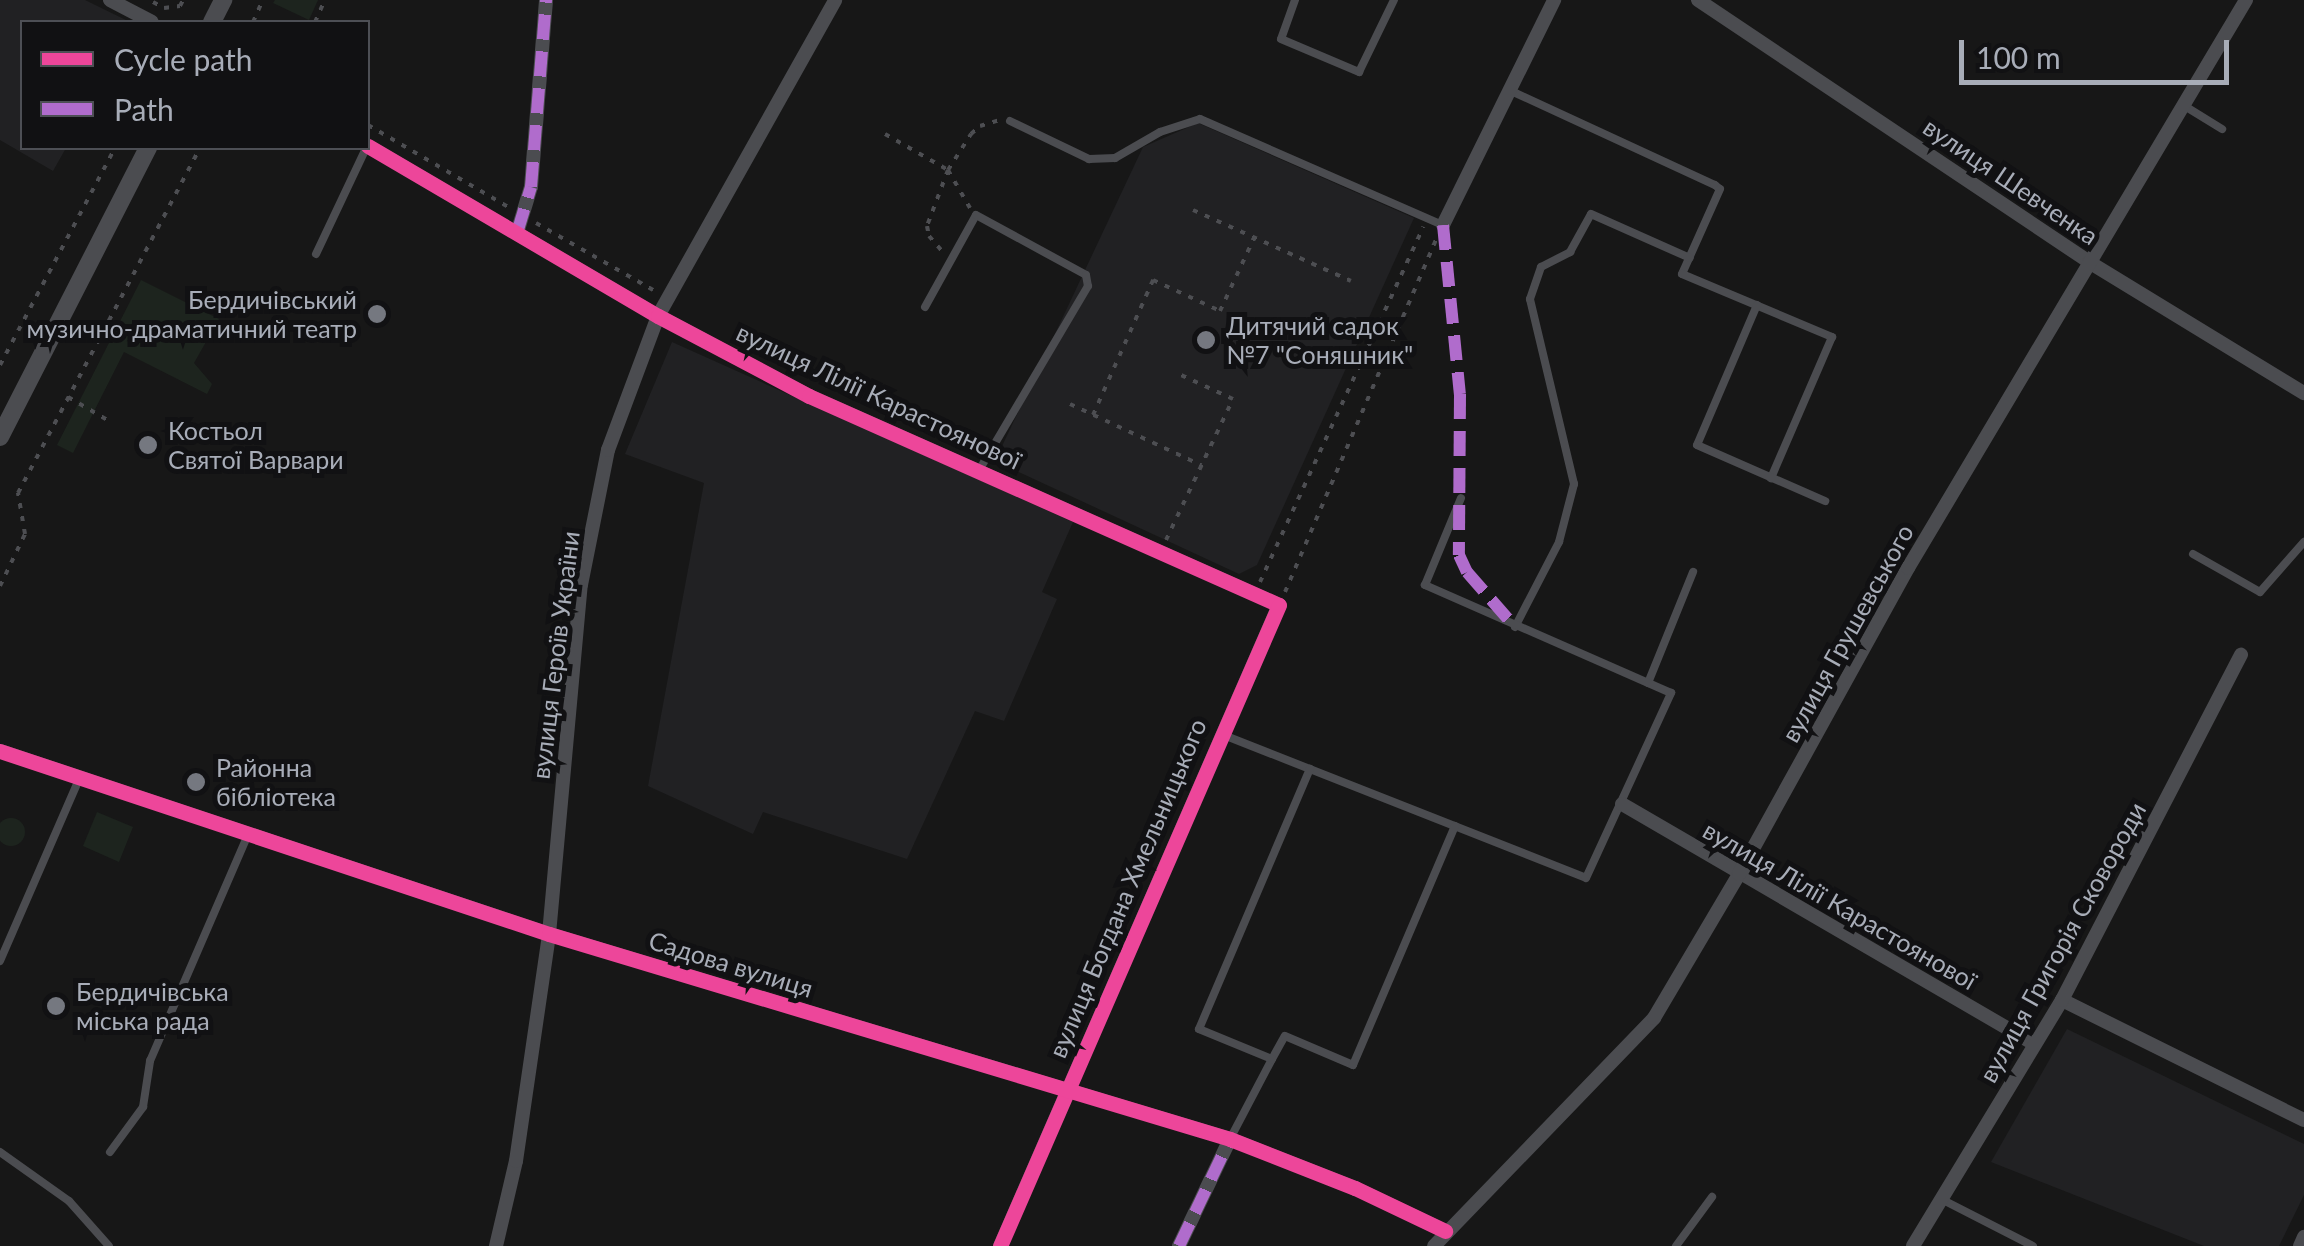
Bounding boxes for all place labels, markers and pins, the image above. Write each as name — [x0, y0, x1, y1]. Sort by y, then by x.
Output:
place label: Бердичівський музично-драматичний театр — [27, 285, 357, 344]
marker: Бердичівський музично-драматичний театр — [366, 303, 388, 325]
place label: Дитячий садок №7 "Соняшник" — [1226, 311, 1413, 370]
marker: Дитячий садок №7 "Соняшник" — [1195, 329, 1217, 351]
place label: Костьол Святої Варвари — [168, 416, 344, 475]
marker: Костьол Святої Варвари — [137, 434, 159, 456]
place label: Районна бібліотека — [216, 753, 336, 812]
marker: Районна бібліотека — [185, 771, 207, 793]
place label: Бердичівська міська рада — [76, 977, 229, 1036]
marker: Бердичівська міська рада — [45, 995, 67, 1017]

